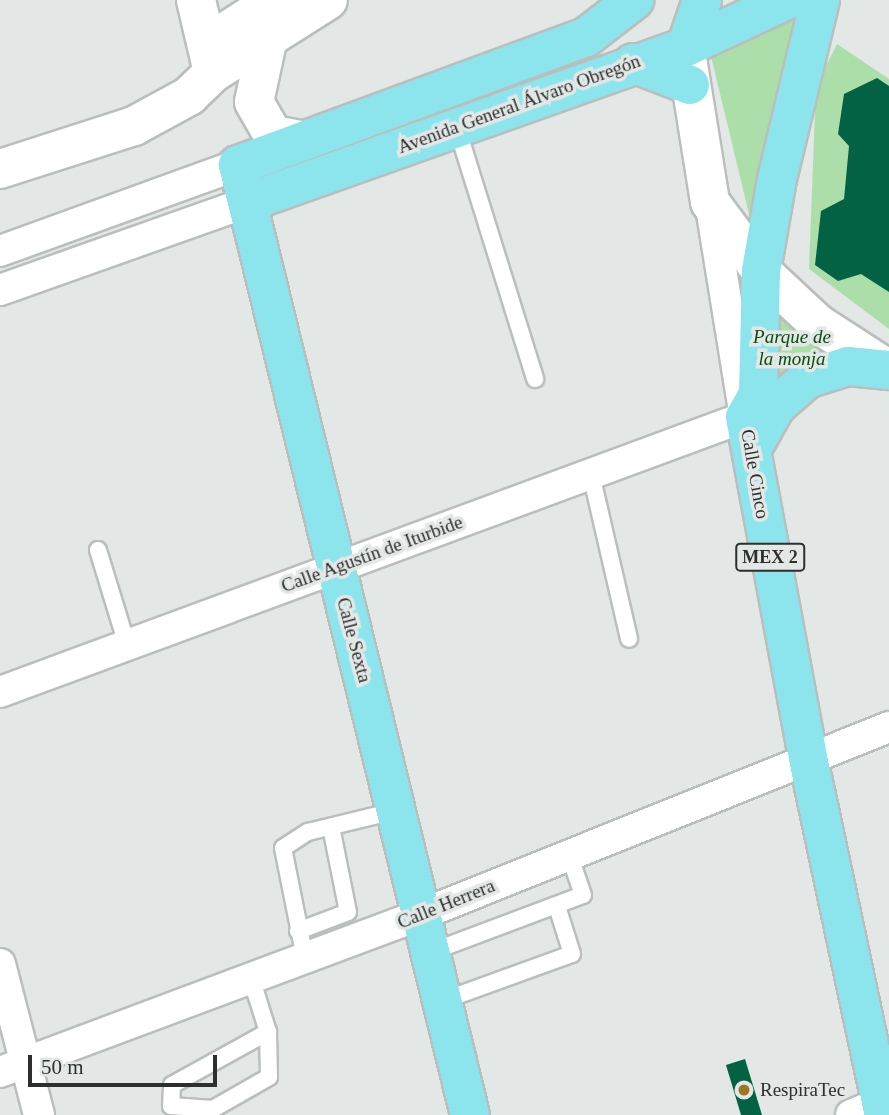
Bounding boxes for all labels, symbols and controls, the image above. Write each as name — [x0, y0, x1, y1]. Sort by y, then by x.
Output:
street label: Avenida General Álvaro Obregón — [395, 49, 643, 159]
park label: Parque de la monja — [753, 326, 831, 370]
street label: Calle Cinco — [736, 428, 774, 520]
street label: Calle Agustín de Iturbide — [278, 510, 466, 598]
road number: MEX 2 — [735, 542, 805, 572]
street label: Calle Sexta — [332, 595, 376, 685]
street label: Calle Herrera — [394, 874, 498, 934]
scale bar — [32, 1042, 220, 1086]
text: 50 m — [41, 1055, 84, 1079]
place label: RespiraTec — [760, 1079, 845, 1101]
marker: RespiraTec — [734, 1080, 754, 1100]

